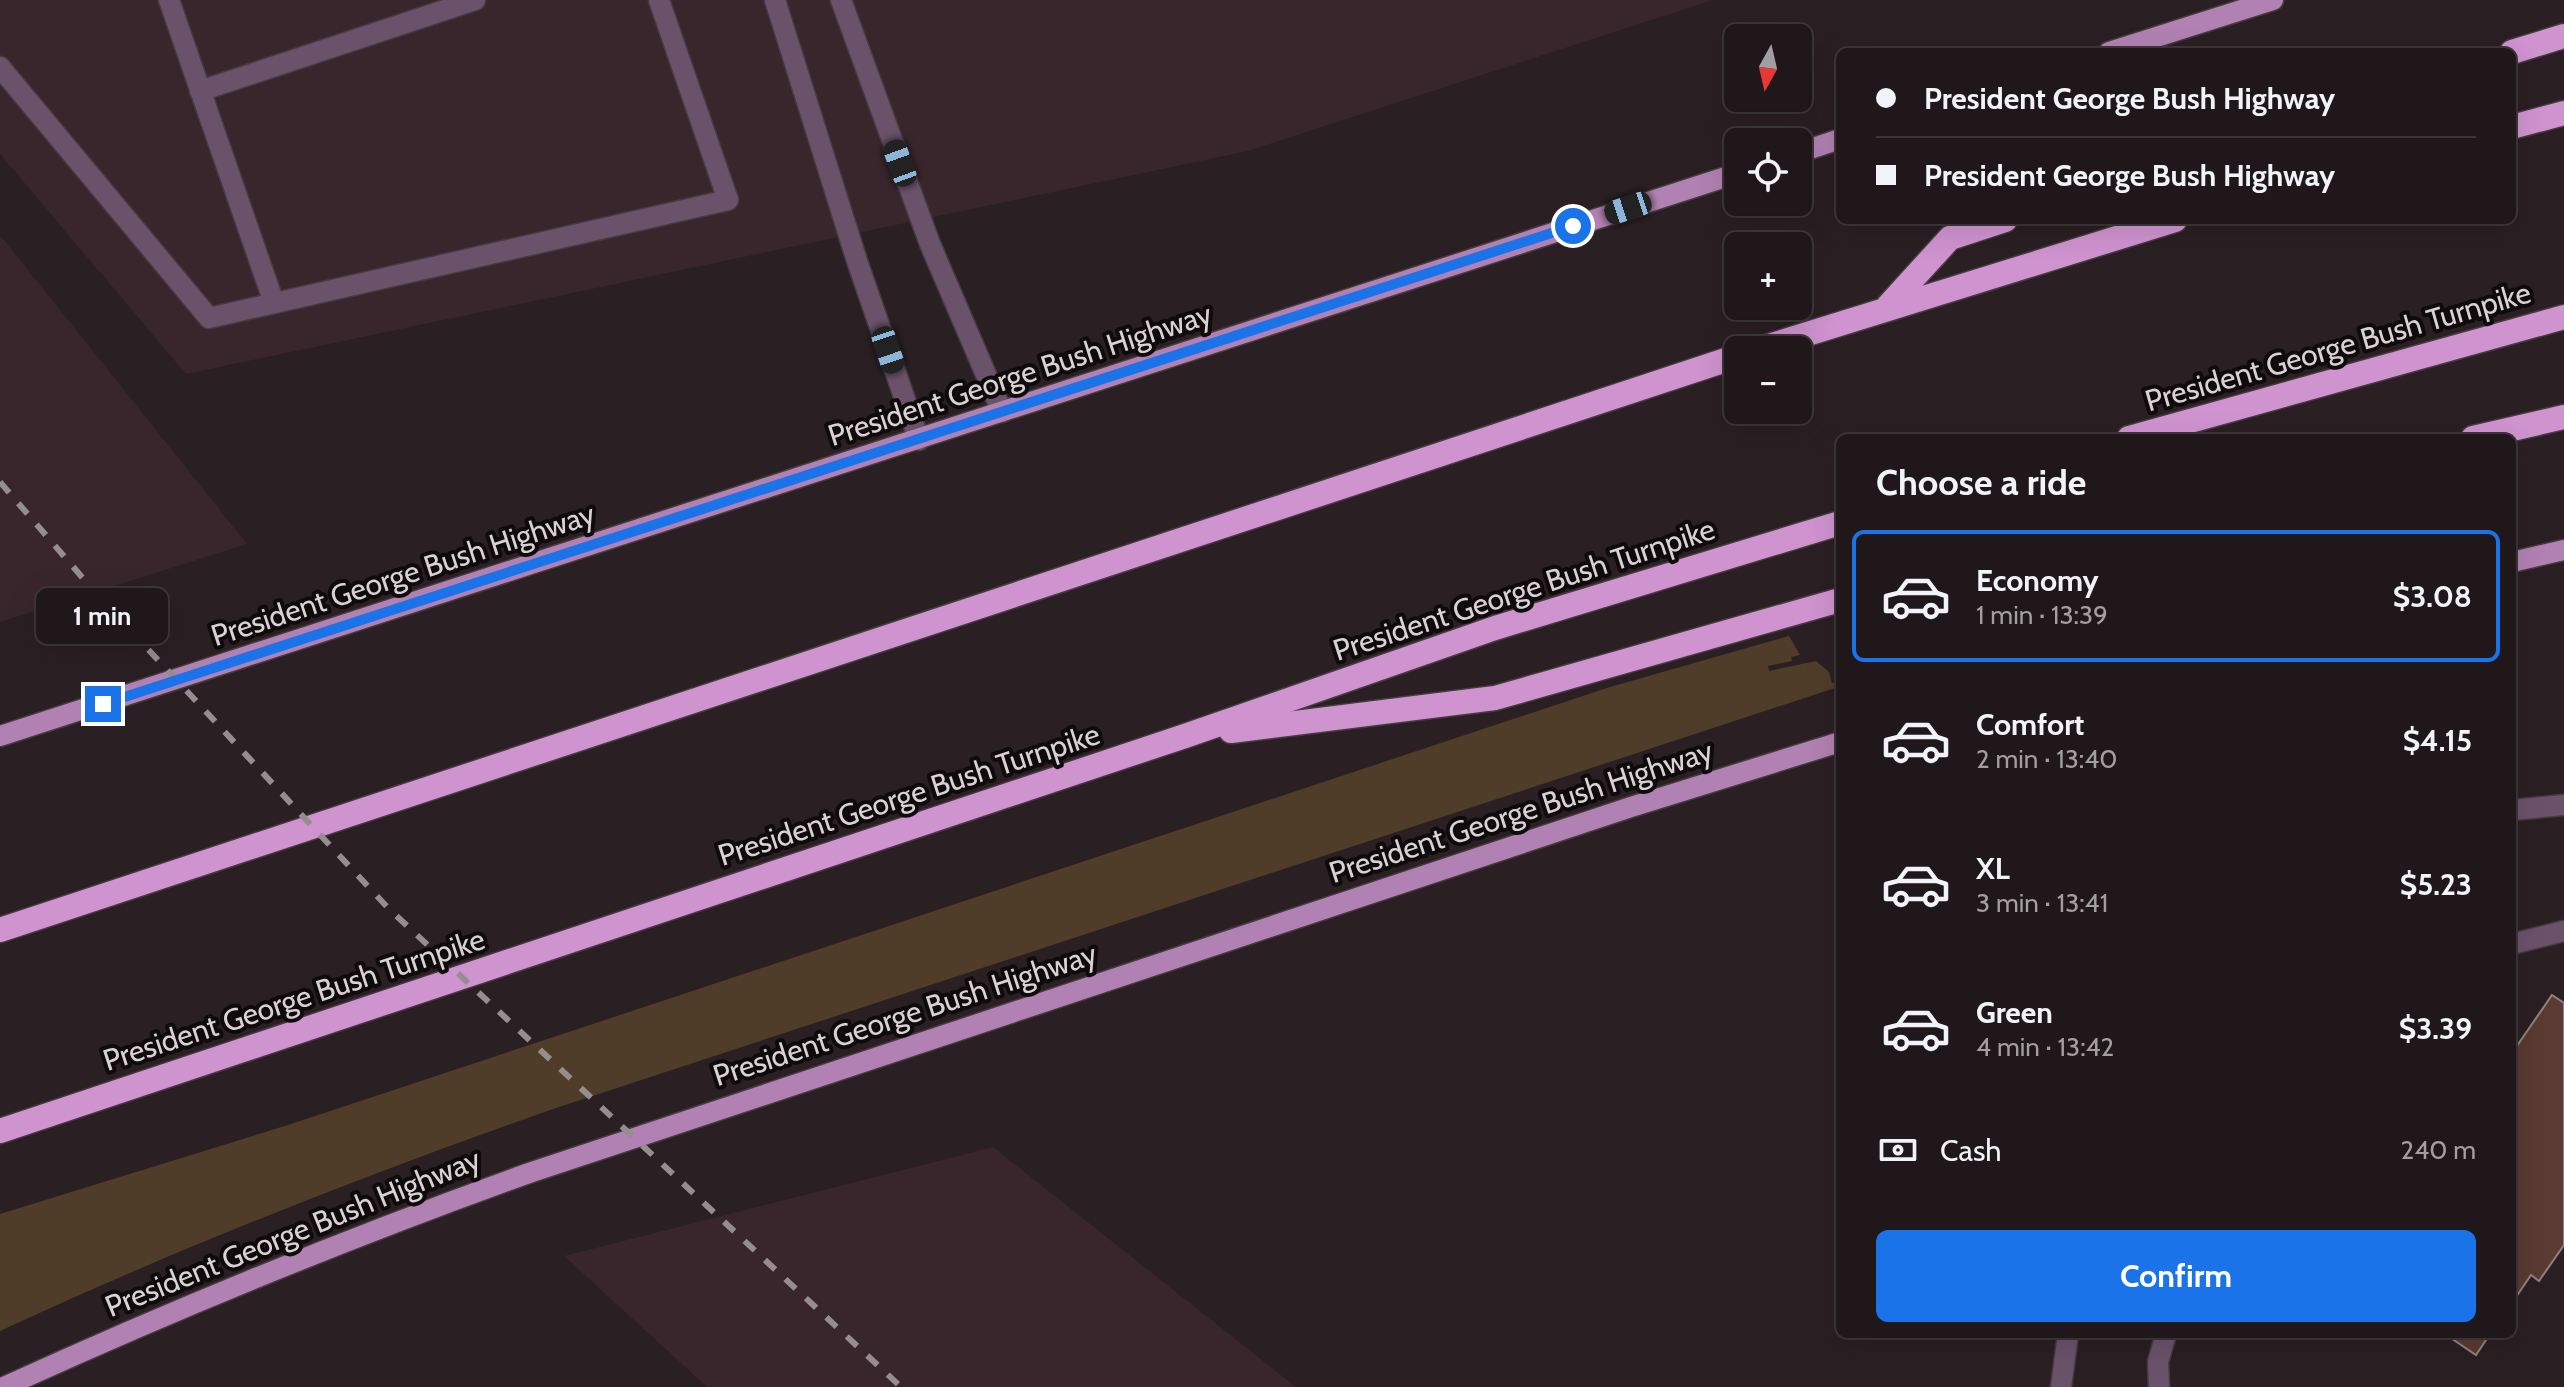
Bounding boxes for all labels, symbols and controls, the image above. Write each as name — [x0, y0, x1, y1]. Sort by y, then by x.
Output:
north arrow — [1724, 24, 1812, 112]
map controls — [1724, 24, 1812, 424]
text: President George Bush Highway — [1924, 80, 2335, 117]
button: locate — [1724, 128, 1812, 216]
car — [881, 136, 919, 190]
text: President George Bush Highway — [1924, 157, 2335, 194]
car — [1601, 189, 1655, 227]
route start — [1555, 208, 1591, 244]
button: + — [1724, 232, 1812, 320]
street label: President George Bush Turnpike — [2141, 274, 2535, 419]
street label: President George Bush Highway — [823, 295, 1216, 454]
car — [869, 323, 907, 377]
button: − — [1724, 336, 1812, 424]
text: Choose a ride — [1876, 460, 2086, 504]
street label: President George Bush Highway — [206, 495, 599, 654]
street label: President George Bush Turnpike — [1328, 510, 1719, 669]
icon: car — [1880, 560, 1952, 632]
text: Economy — [1976, 562, 2099, 599]
text: $3.08 — [2393, 578, 2472, 615]
callout: 1 min — [37, 588, 169, 644]
text: 1 min · 13:39 — [1976, 599, 2108, 631]
text: 1 min — [73, 600, 131, 632]
route end — [85, 686, 121, 722]
icon: car — [1880, 704, 1952, 776]
text: Comfort — [1976, 706, 2084, 743]
street label: President George Bush Turnpike — [713, 715, 1104, 874]
text: $4.15 — [2403, 722, 2472, 759]
street label: President George Bush Highway — [1324, 732, 1717, 891]
text: 2 min · 13:40 — [1976, 743, 2117, 775]
icon: car — [1880, 848, 1952, 920]
text: XL — [1976, 850, 2010, 887]
text: $5.23 — [2400, 866, 2472, 903]
text: 3 min · 13:41 — [1976, 887, 2108, 919]
street label: President George Bush Turnpike — [98, 920, 489, 1079]
street label: President George Bush Highway — [708, 935, 1101, 1094]
icon: car — [1880, 992, 1952, 1064]
text: Green — [1976, 994, 2053, 1031]
text: $3.39 — [2399, 1010, 2472, 1047]
text: 4 min · 13:42 — [1976, 1031, 2114, 1063]
icon: cash — [1876, 1128, 1920, 1172]
text: Cash — [1940, 1132, 2002, 1169]
text: 240 m — [2401, 1134, 2476, 1166]
street label: President George Bush Highway — [100, 1140, 486, 1325]
button: Confirm — [1876, 1230, 2476, 1322]

